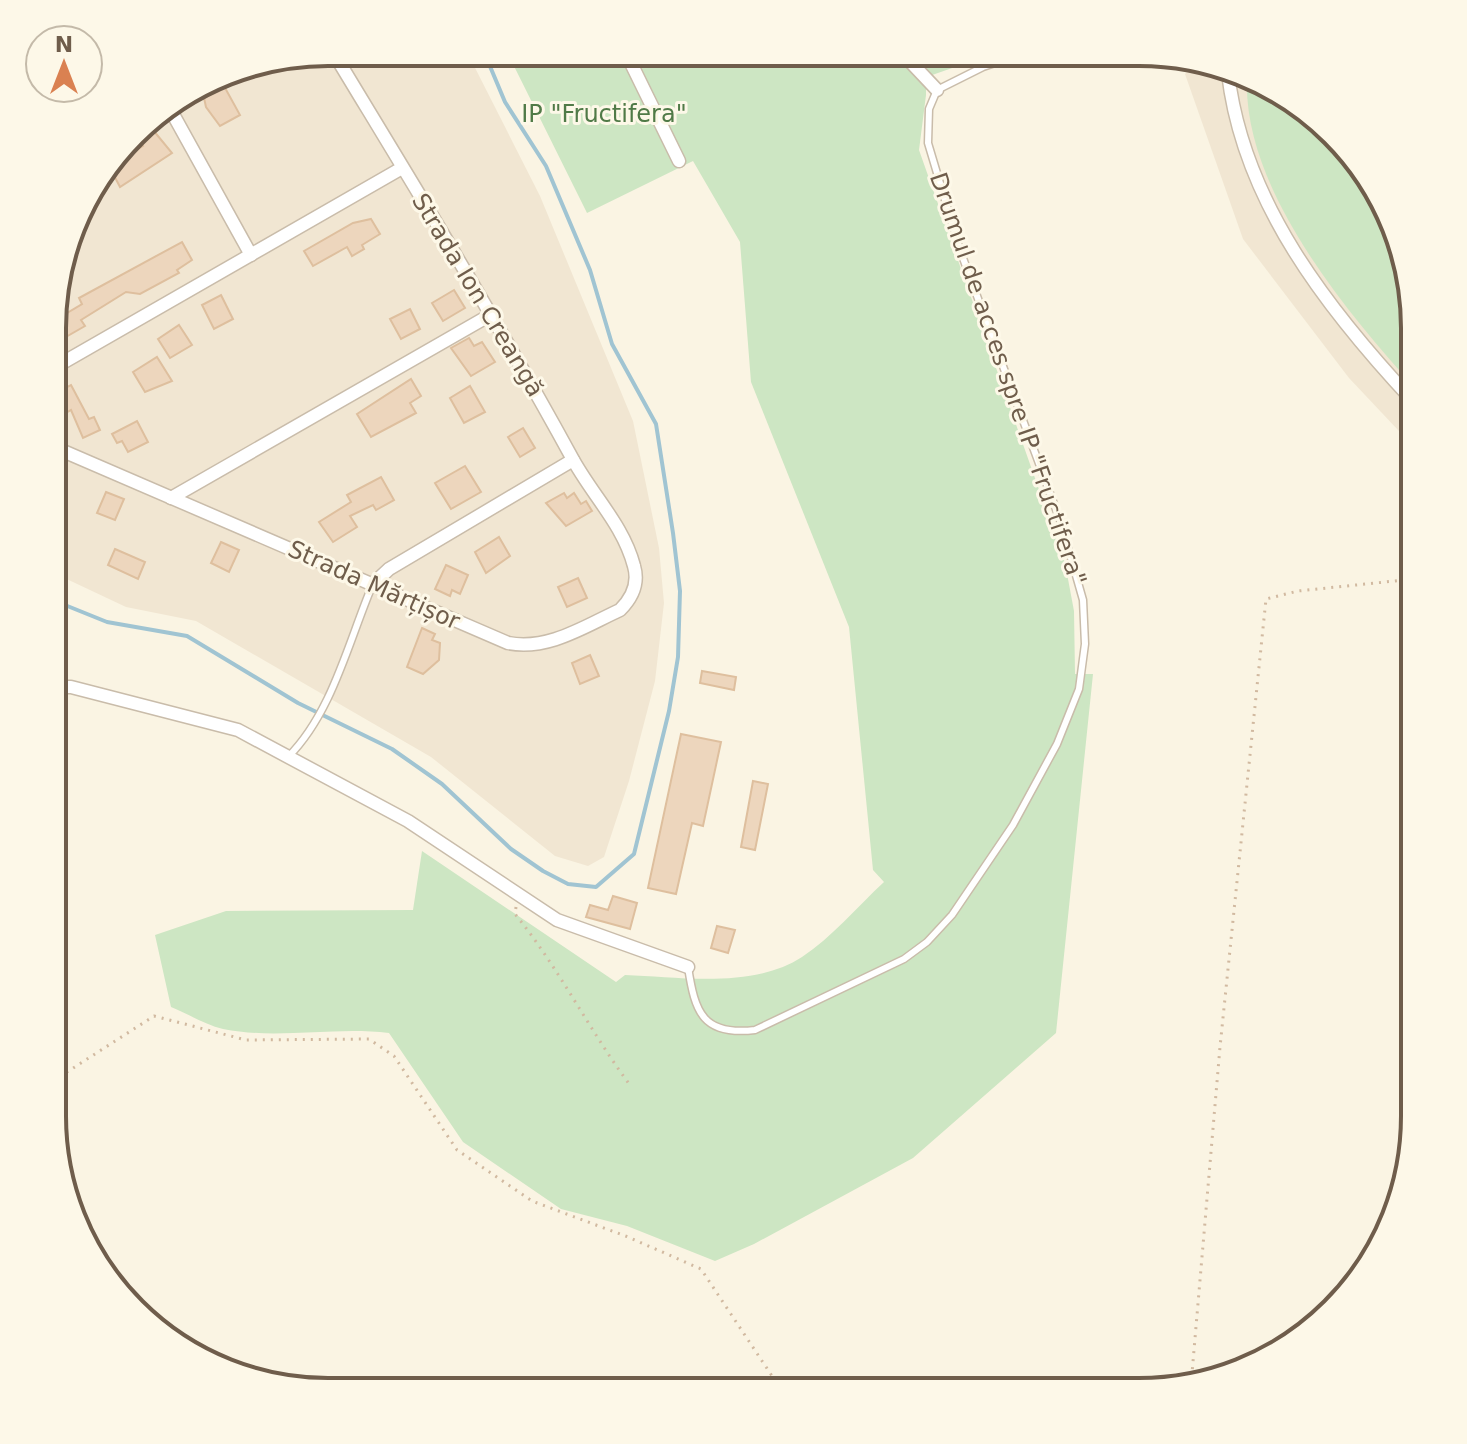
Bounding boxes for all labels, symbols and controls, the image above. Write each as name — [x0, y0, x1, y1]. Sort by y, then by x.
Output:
north arrow — [24, 24, 104, 104]
text: N — [55, 32, 73, 57]
park label: IP "Fructifera" — [521, 100, 687, 128]
street label: Drumul de acces spre IP "Fructifera" — [924, 169, 1092, 589]
street label: Strada Ion Creangă — [406, 188, 550, 402]
street label: Strada Mărțișor — [284, 535, 464, 636]

